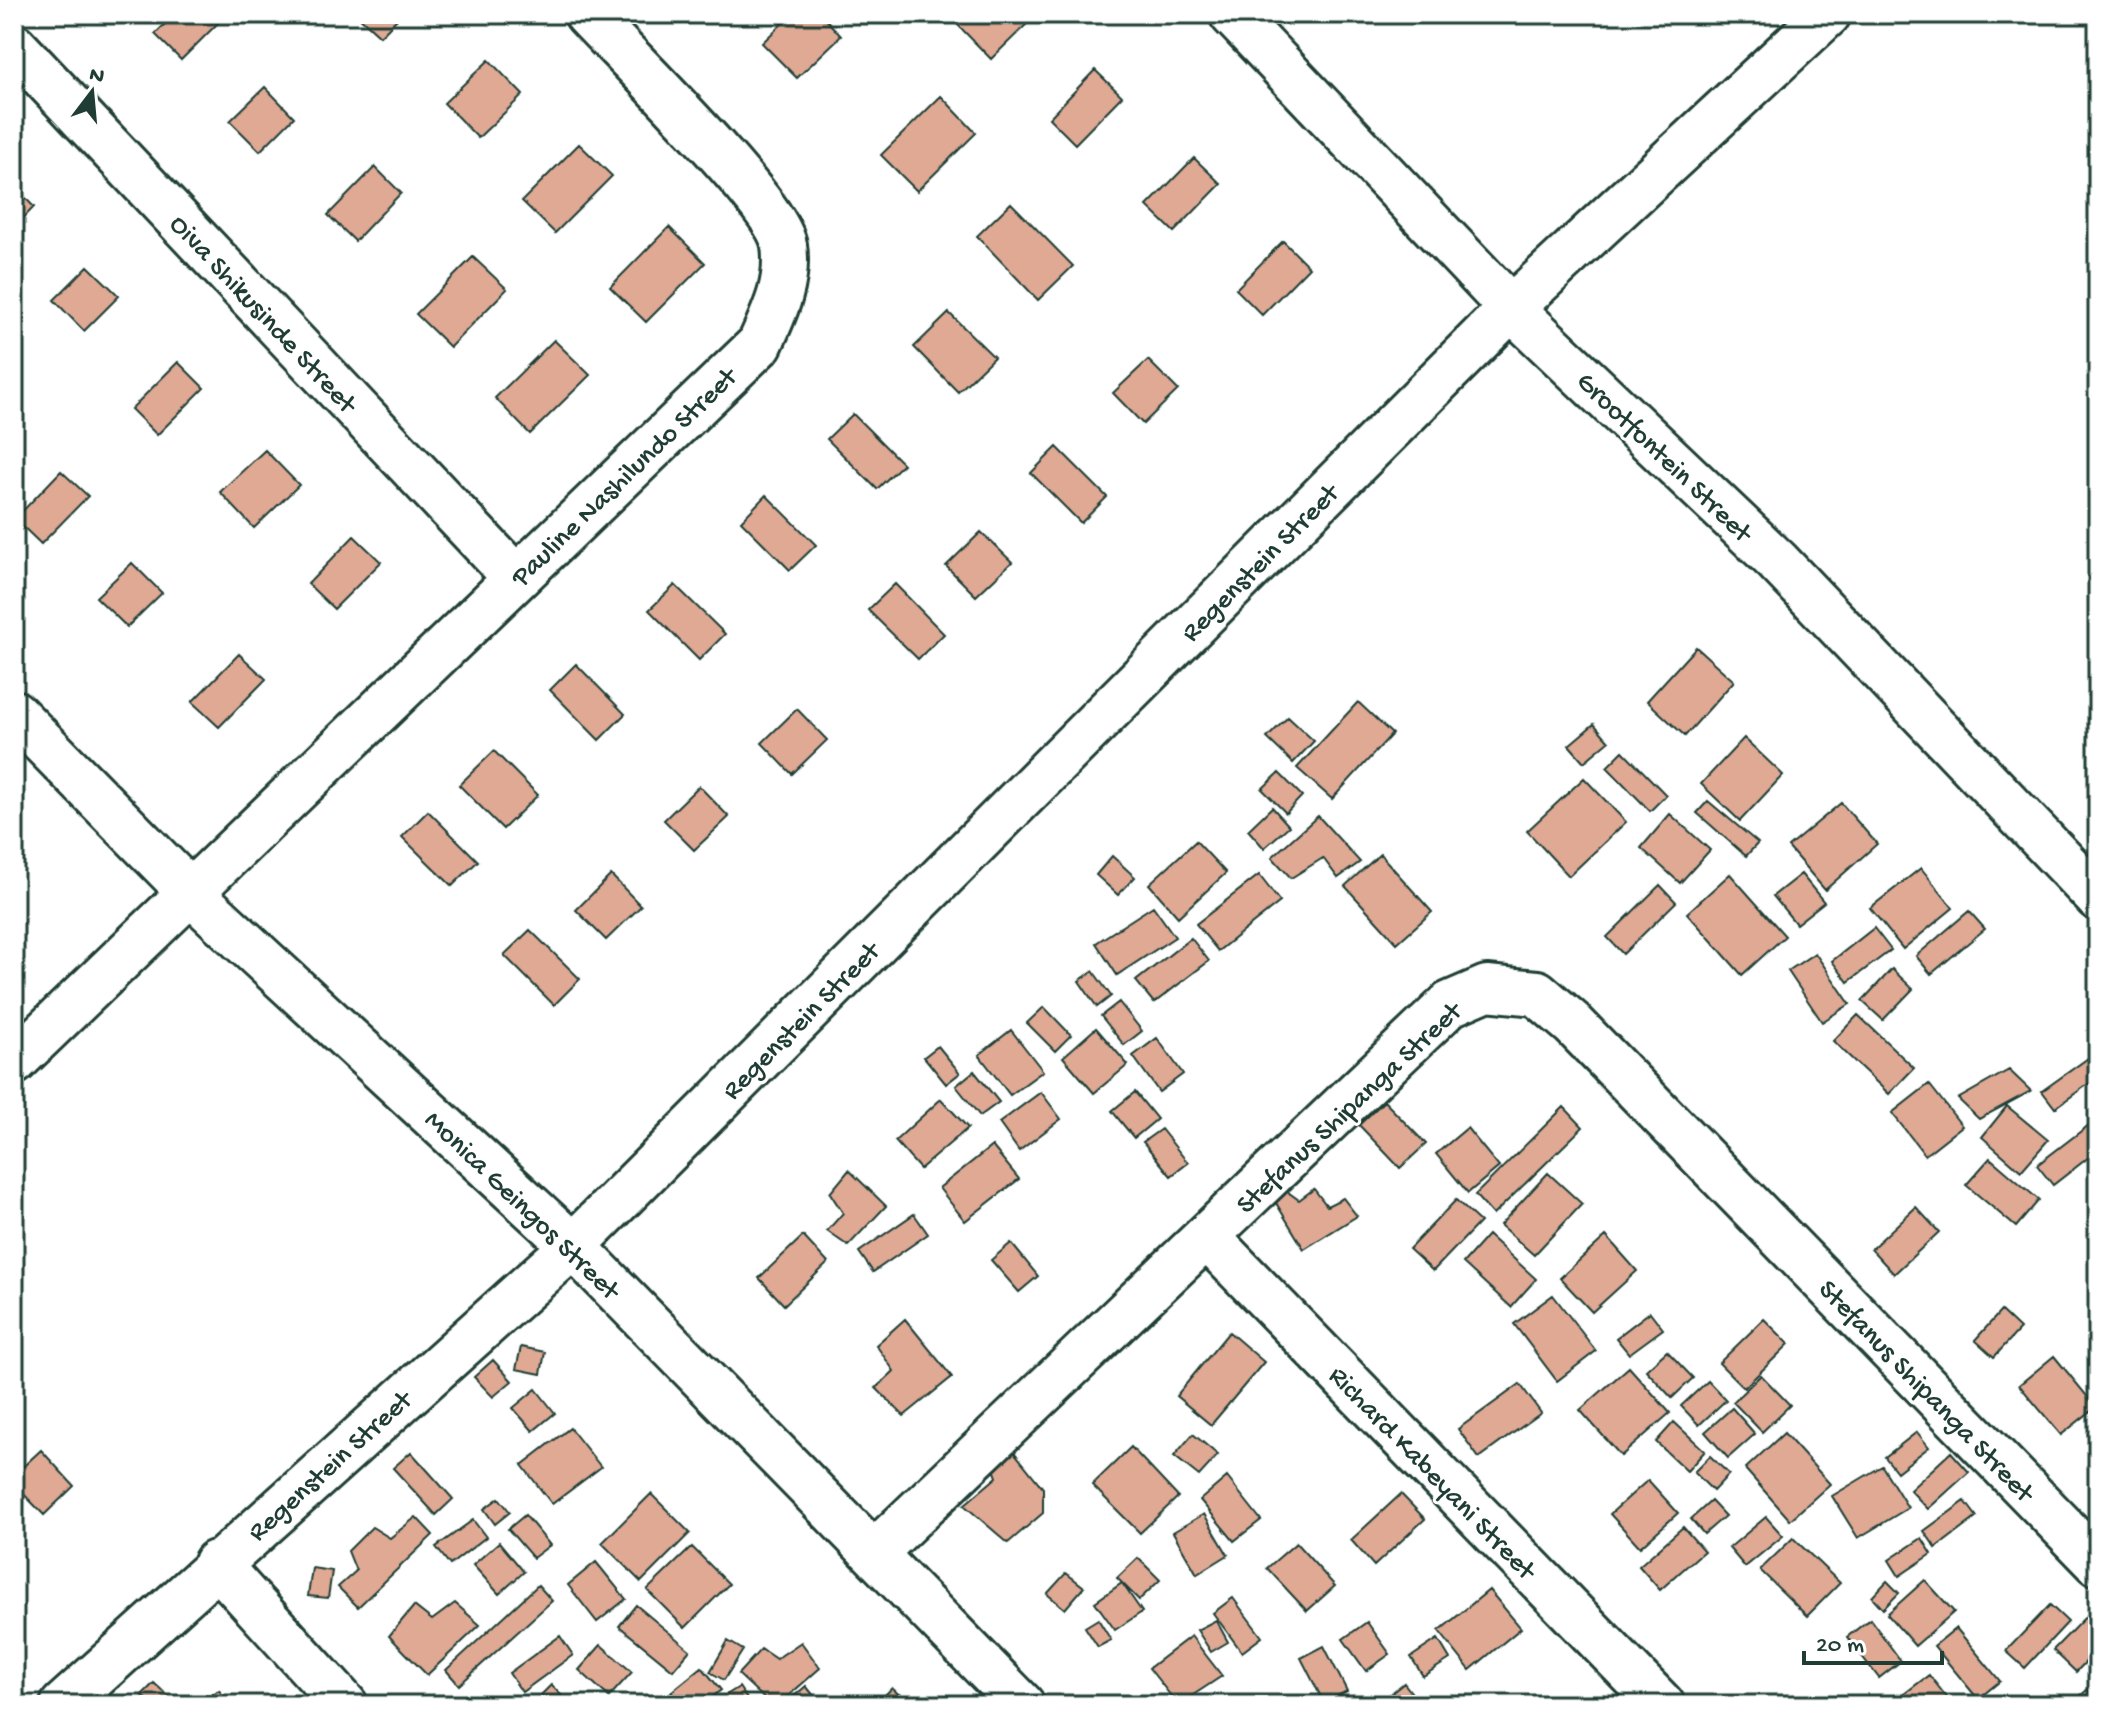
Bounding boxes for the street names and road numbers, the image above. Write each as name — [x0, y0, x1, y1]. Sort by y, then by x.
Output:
street label: Oiva Shikusinde Street — [161, 209, 364, 423]
street label: Pauline Nashilundo Street — [505, 360, 747, 595]
street label: Grootfontein Street — [1568, 366, 1759, 552]
street label: Regenstein Street — [1175, 477, 1349, 650]
street label: Regenstein Street — [716, 935, 890, 1108]
street label: Stefanus Shipanga Street — [1231, 995, 1471, 1222]
street label: Monica Geingos Street — [416, 1105, 627, 1310]
street label: Stefanus Shipanga Street — [1810, 1274, 2041, 1512]
street label: Richard Kabeyani Street — [1320, 1361, 1543, 1590]
street label: Regenstein Street — [242, 1383, 422, 1550]

